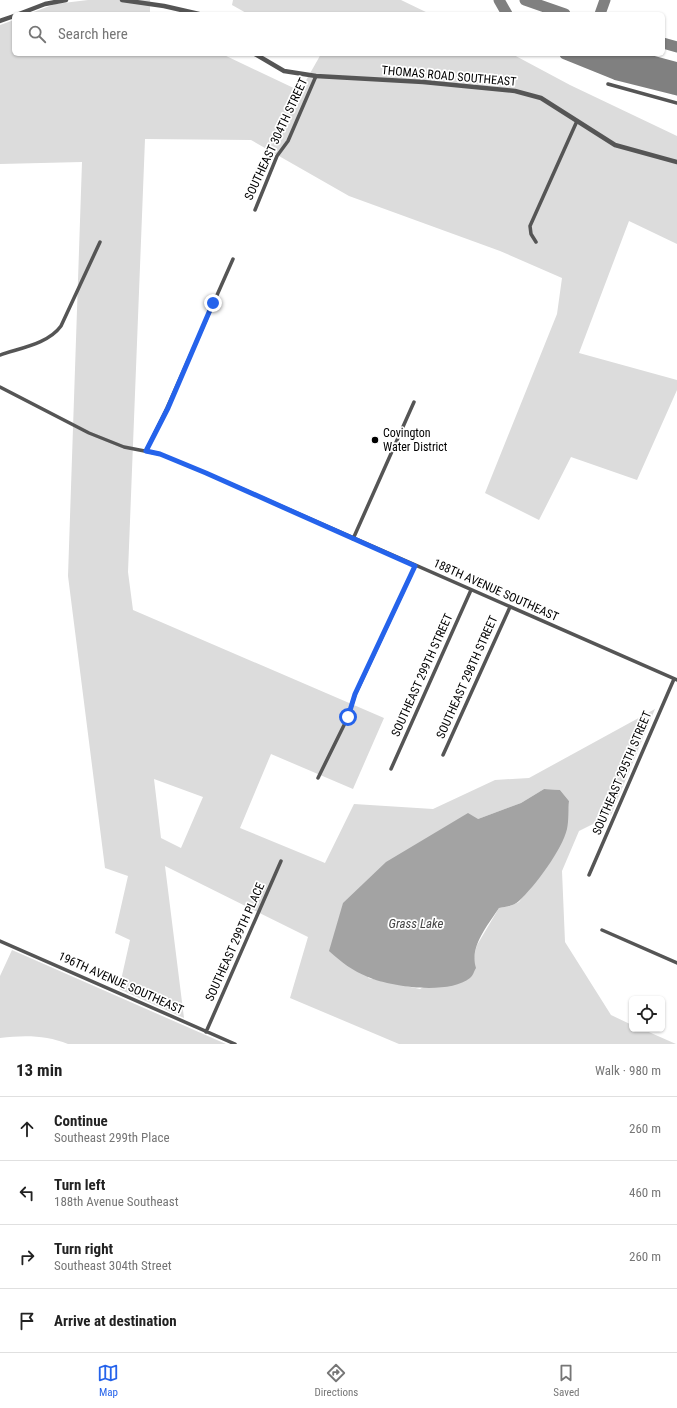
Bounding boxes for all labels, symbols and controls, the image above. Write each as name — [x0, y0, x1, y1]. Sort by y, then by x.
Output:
search box — [12, 12, 665, 56]
icon: search — [26, 23, 48, 45]
text: Search here — [58, 25, 128, 43]
street label: THOMAS ROAD SOUTHEAST — [381, 63, 517, 89]
street label: SOUTHEAST 304TH STREET — [242, 76, 310, 202]
route end — [204, 294, 222, 312]
place label: Covington Water District — [383, 426, 448, 454]
marker: Covington Water District — [370, 435, 380, 445]
street label: 188TH AVENUE SOUTHEAST — [431, 556, 561, 624]
street label: SOUTHEAST 299TH STREET — [389, 611, 455, 739]
street label: SOUTHEAST 298TH STREET — [434, 613, 500, 741]
route start — [339, 708, 357, 726]
street label: SOUTHEAST 295TH STREET — [590, 709, 654, 837]
street label: SOUTHEAST 299TH PLACE — [203, 881, 267, 1003]
water label: Grass Lake — [388, 916, 444, 931]
street label: 196TH AVENUE SOUTHEAST — [56, 949, 186, 1017]
map controls — [629, 996, 665, 1032]
button: locate — [629, 996, 665, 1032]
text: 13 min — [16, 1060, 62, 1080]
text: Walk · 980 m — [595, 1063, 661, 1078]
text: Continue — [54, 1112, 108, 1130]
icon: ahead — [16, 1118, 38, 1140]
text: 260 m — [629, 1121, 661, 1136]
text: Southeast 299th Place — [54, 1130, 170, 1145]
text: Turn left — [54, 1176, 105, 1194]
icon: left — [16, 1182, 38, 1204]
text: 460 m — [629, 1185, 661, 1200]
text: 188th Avenue Southeast — [54, 1194, 179, 1209]
text: Turn right — [54, 1240, 113, 1258]
icon: right — [16, 1246, 38, 1268]
text: 260 m — [629, 1249, 661, 1264]
text: Southeast 304th Street — [54, 1258, 172, 1273]
icon: arrive — [16, 1310, 38, 1332]
text: Arrive at destination — [54, 1312, 177, 1330]
tab: Map — [97, 1362, 119, 1399]
tab: Directions — [314, 1362, 358, 1399]
tab: Saved — [553, 1362, 580, 1399]

